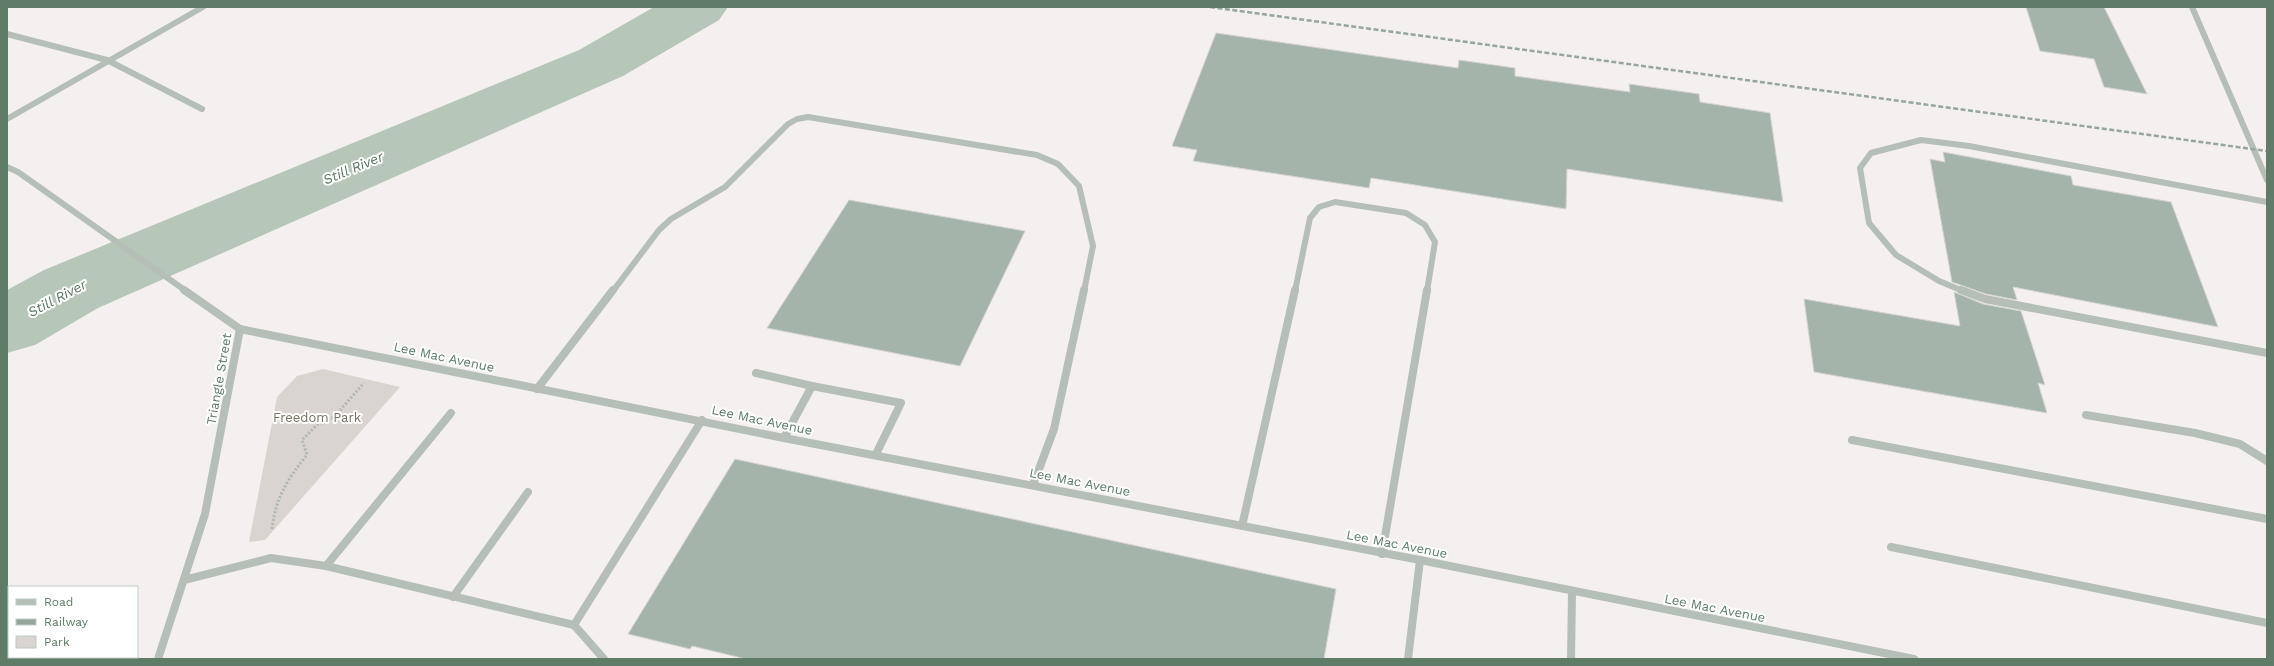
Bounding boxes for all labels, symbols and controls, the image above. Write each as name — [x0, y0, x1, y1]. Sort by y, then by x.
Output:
water label: Still River — [320, 148, 386, 188]
water label: Still River — [25, 276, 89, 320]
street label: Triangle Street — [204, 331, 235, 426]
street label: Lee Mac Avenue — [392, 339, 496, 375]
street label: Lee Mac Avenue — [710, 402, 814, 438]
park label: Freedom Park — [273, 410, 362, 425]
street label: Lee Mac Avenue — [1028, 465, 1132, 499]
street label: Lee Mac Avenue — [1345, 527, 1449, 561]
legend — [8, 586, 138, 658]
street label: Lee Mac Avenue — [1663, 591, 1767, 625]
text: Road — [44, 595, 73, 609]
text: Railway — [44, 615, 89, 629]
text: Park — [44, 635, 70, 649]

